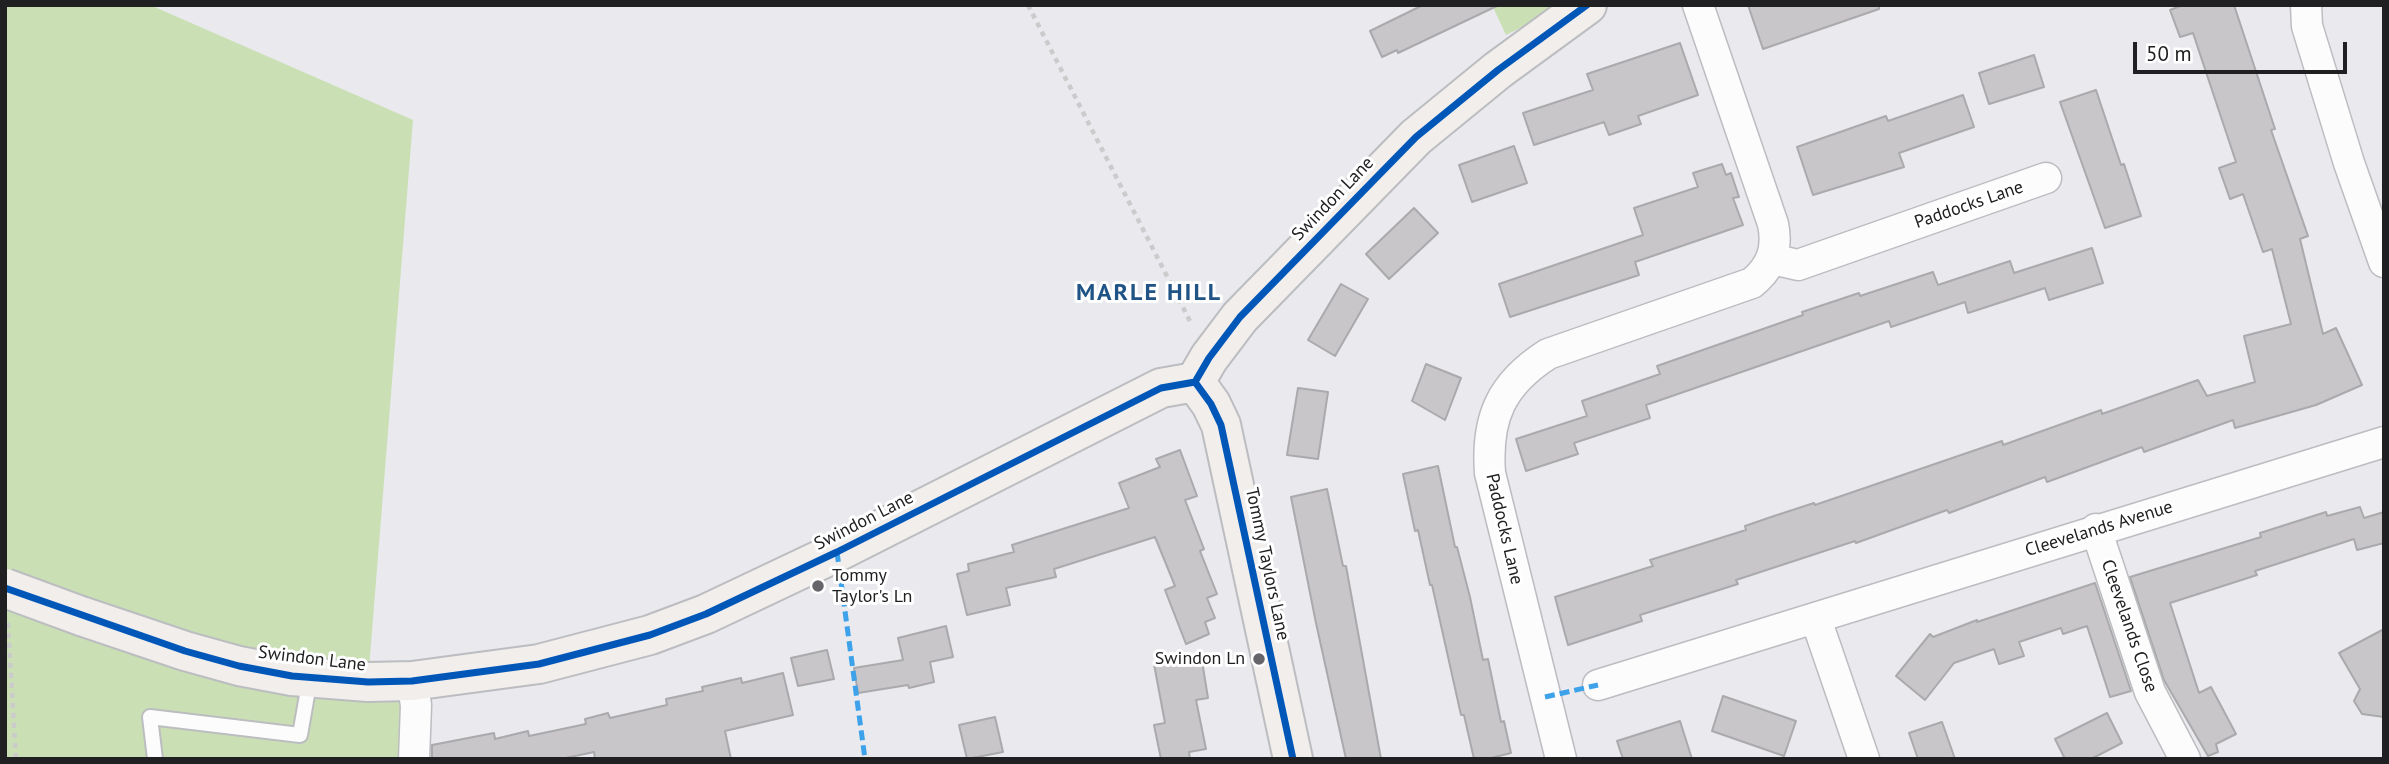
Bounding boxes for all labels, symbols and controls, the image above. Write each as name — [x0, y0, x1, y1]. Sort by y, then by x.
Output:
scale bar — [2137, 28, 2350, 72]
text: 50 m — [2146, 40, 2192, 67]
street label: Swindon Lane — [1288, 153, 1378, 245]
street label: Paddocks Lane — [1912, 176, 2026, 234]
district label: MARLE HILL — [1077, 279, 1221, 307]
street label: Paddocks Lane — [1481, 471, 1527, 587]
street label: Tommy Taylors Lane — [1240, 486, 1294, 642]
street label: Swindon Lane — [811, 487, 917, 555]
street label: Cleevelands Avenue — [2023, 496, 2175, 562]
street label: Cleevelands Close — [2096, 557, 2162, 695]
place label: Tommy Taylor's Ln — [832, 565, 912, 608]
marker: Tommy Taylor's Ln — [810, 578, 826, 594]
street label: Swindon Lane — [257, 642, 367, 676]
place label: Swindon Ln — [1155, 648, 1245, 670]
marker: Swindon Ln — [1251, 651, 1267, 667]

